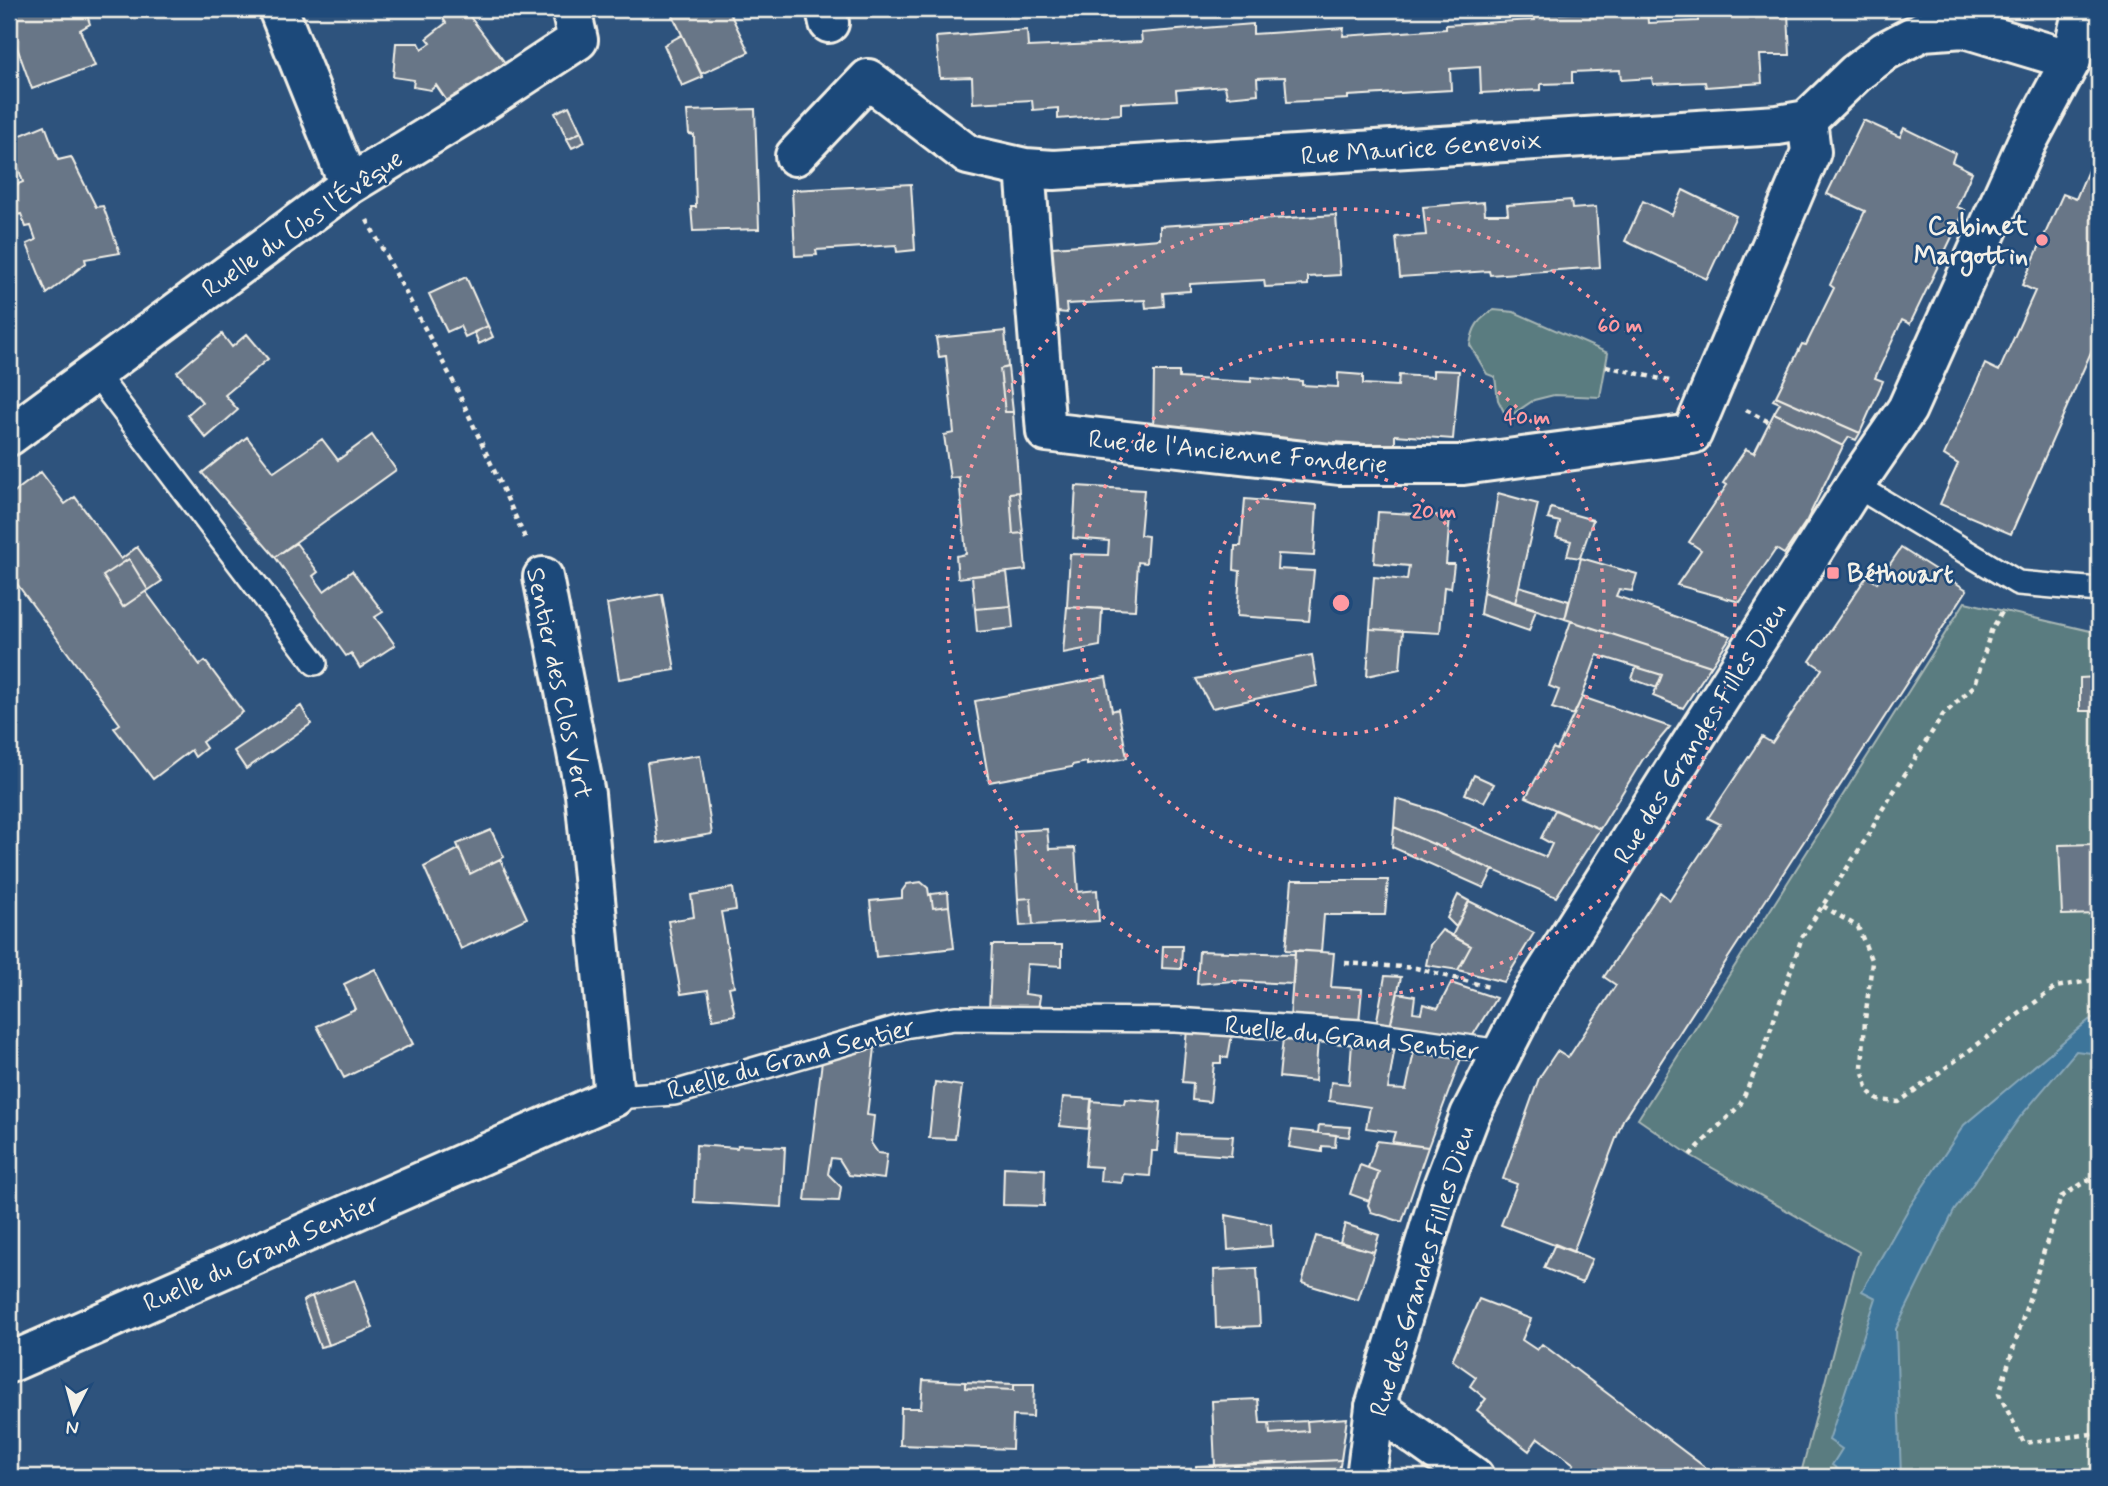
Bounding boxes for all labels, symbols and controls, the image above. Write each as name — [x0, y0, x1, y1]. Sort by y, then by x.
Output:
street label: Rue Maurice Genevoix — [1300, 124, 1543, 174]
street label: Ruelle du Clos l'Évêque — [195, 141, 411, 307]
place label: Cabinet Margottin — [1914, 210, 2029, 277]
marker: Cabinet Margottin — [2034, 232, 2050, 248]
text: 60 m — [1597, 312, 1643, 340]
text: 40 m — [1504, 404, 1551, 432]
street label: Rue de l'Ancienne Fonderie — [1087, 423, 1389, 483]
text: 20 m — [1412, 498, 1457, 526]
place label: Béthouart — [1847, 558, 1954, 592]
street label: Sentier des Clos Vert — [517, 564, 599, 802]
marker: Béthouart — [1825, 565, 1841, 581]
centre of rings — [1329, 591, 1353, 615]
street label: Rue des Grandes Filles Dieu — [1606, 597, 1795, 871]
street label: Ruelle du Grand Sentier — [1223, 1009, 1481, 1069]
street label: Ruelle du Grand Sentier — [664, 1010, 919, 1109]
street label: Rue des Grandes Filles Dieu — [1363, 1122, 1483, 1421]
street label: Ruelle du Grand Sentier — [138, 1186, 385, 1321]
north arrow — [38, 1378, 108, 1448]
text: N — [65, 1414, 80, 1441]

